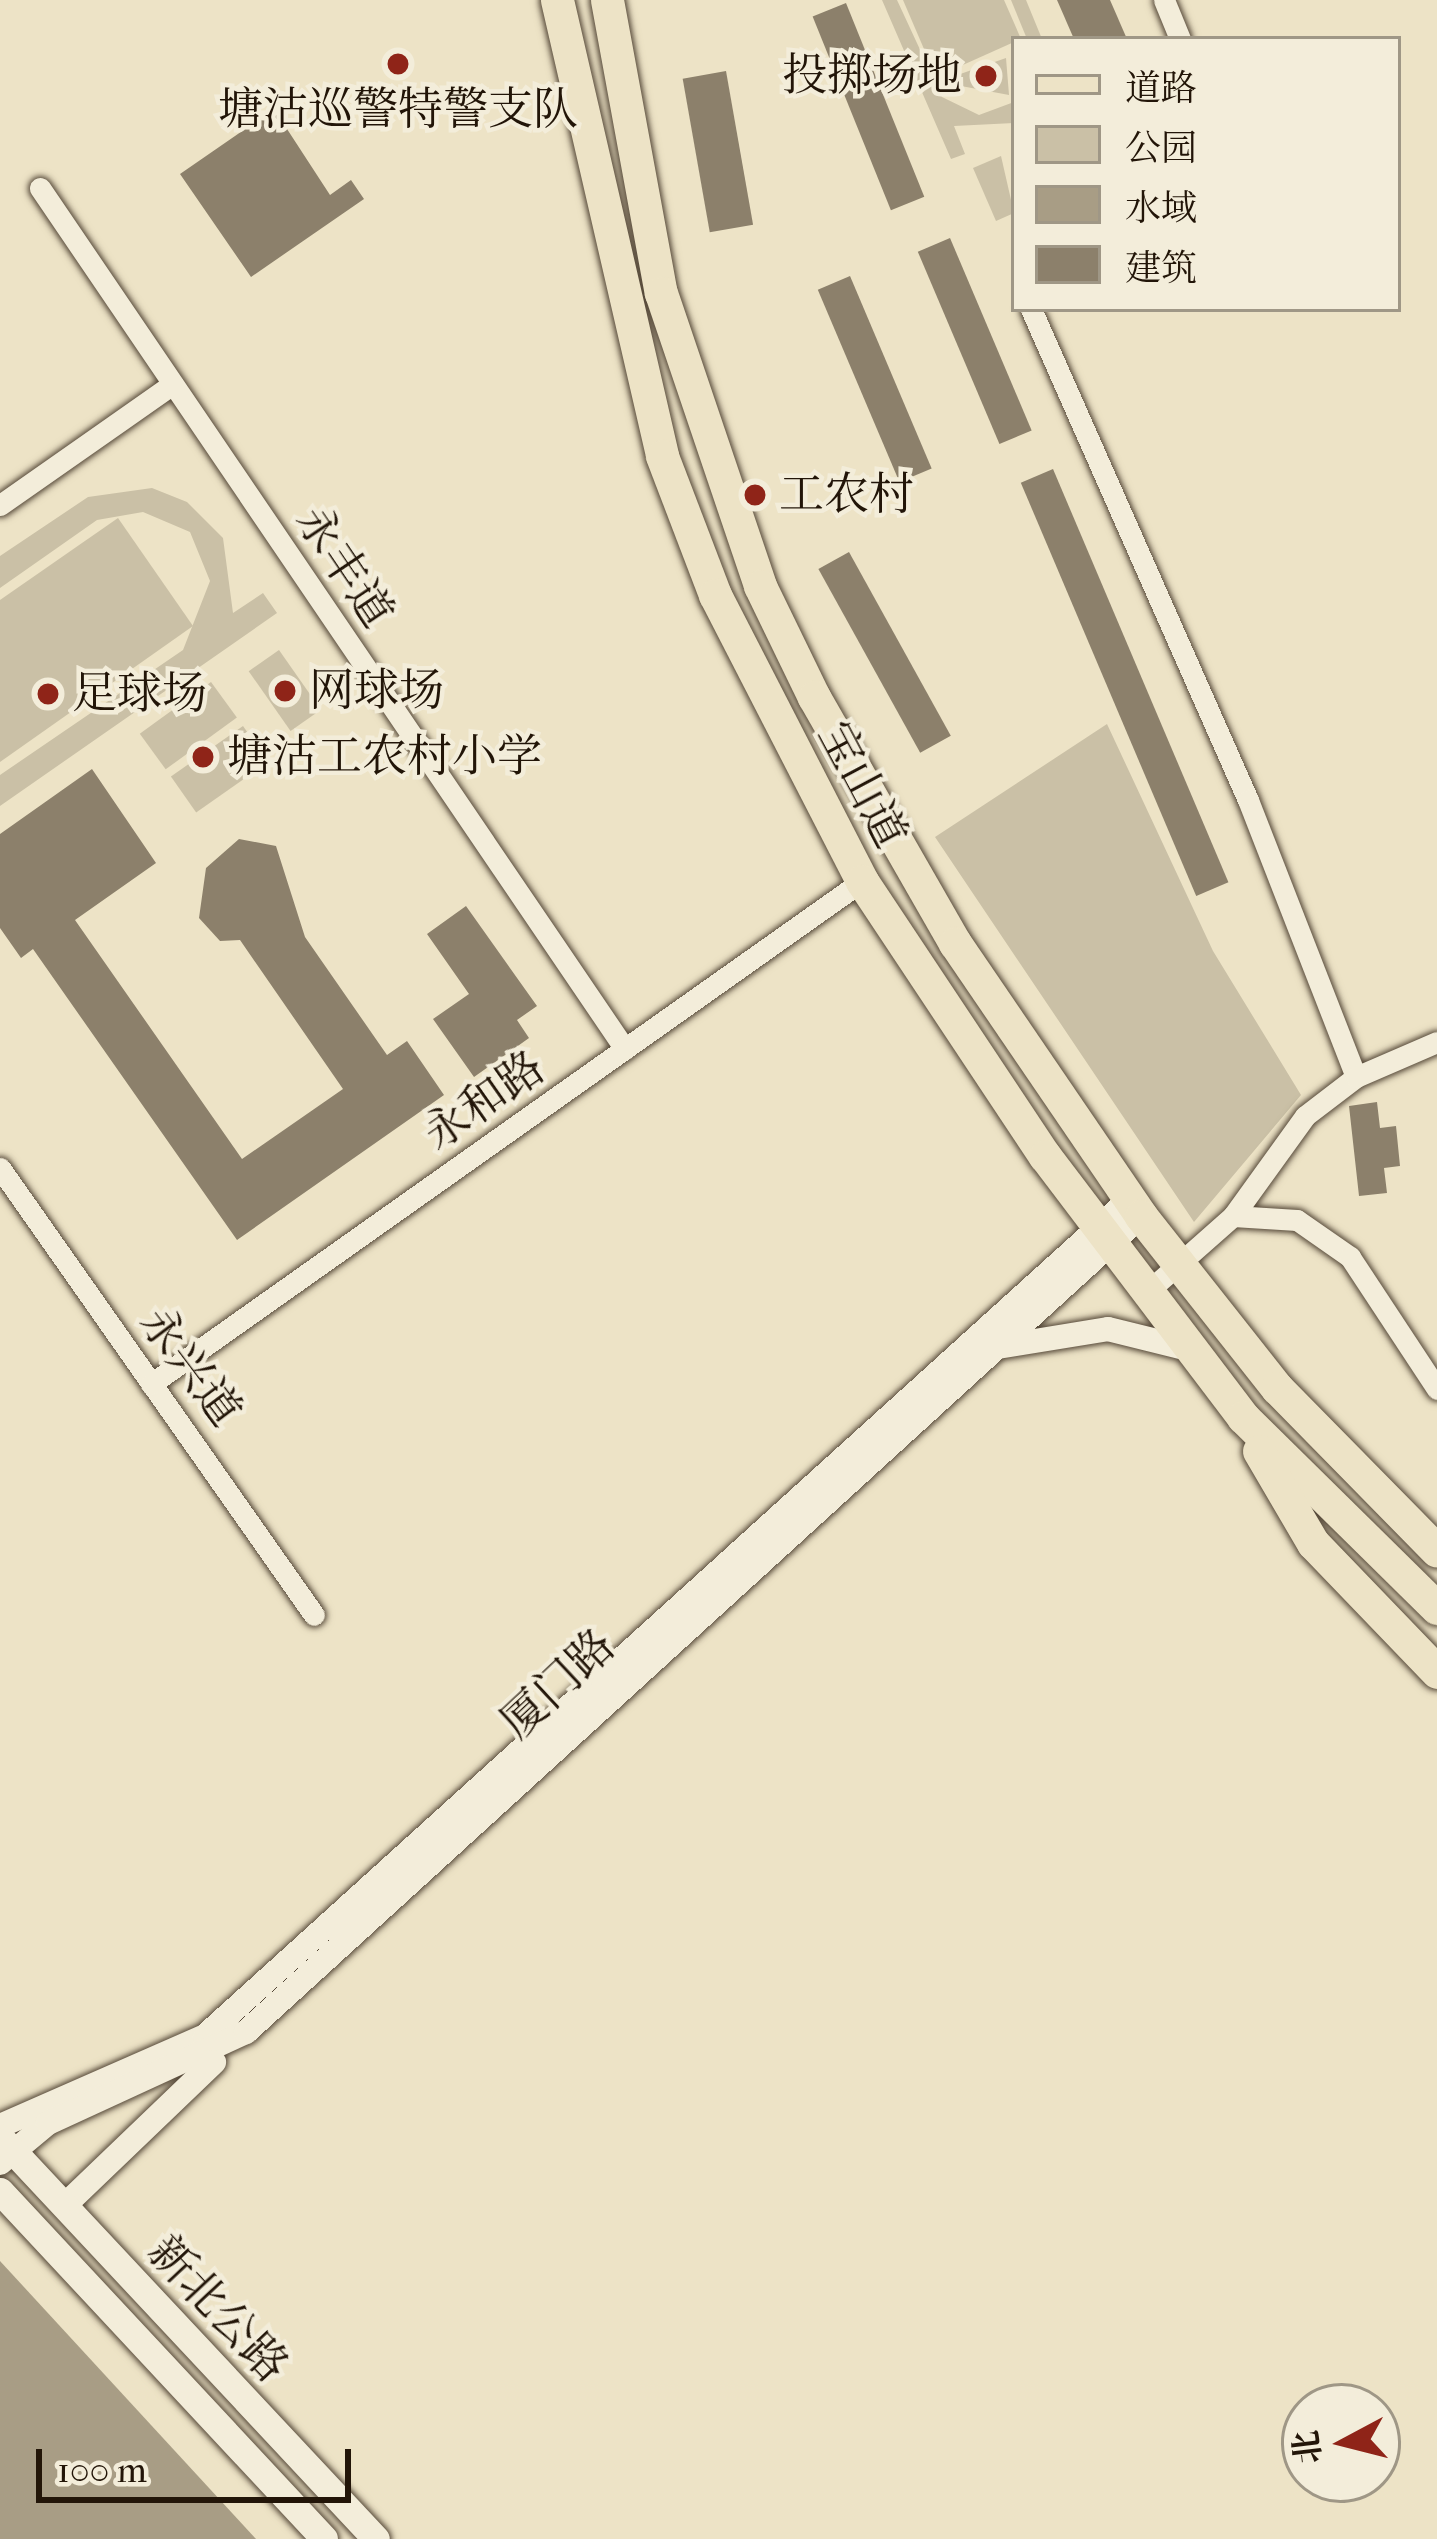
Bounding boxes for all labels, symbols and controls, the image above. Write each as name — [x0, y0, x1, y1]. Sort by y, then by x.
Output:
legend — [1011, 36, 1401, 312]
place label: 投掷场地 — [782, 49, 962, 103]
marker: 塘沽巡警特警支队 — [385, 51, 411, 77]
marker: 投掷场地 — [973, 63, 999, 89]
text: 道路 — [1125, 67, 1197, 109]
place label: 塘沽巡警特警支队 — [218, 83, 578, 137]
text: 公园 — [1125, 127, 1197, 169]
text: 水域 — [1125, 187, 1197, 229]
text: 建筑 — [1125, 247, 1197, 289]
place label: 工农村 — [779, 468, 914, 522]
marker: 工农村 — [742, 482, 768, 508]
street label: 永丰道 — [284, 496, 404, 638]
place label: 网球场 — [309, 664, 444, 718]
place label: 足球场 — [72, 667, 207, 721]
marker: 网球场 — [272, 678, 298, 704]
marker: 足球场 — [35, 681, 61, 707]
street label: 宝山道 — [806, 713, 918, 857]
place label: 塘沽工农村小学 — [227, 730, 542, 784]
marker: 塘沽工农村小学 — [190, 744, 216, 770]
street label: 永和路 — [413, 1040, 555, 1162]
street label: 永兴道 — [128, 1297, 252, 1437]
street label: 厦门路 — [490, 1618, 626, 1750]
street label: 新北公路 — [137, 2225, 299, 2393]
north arrow — [1281, 2383, 1401, 2503]
scale bar — [42, 2425, 357, 2499]
text: 北 — [1286, 2428, 1329, 2466]
text: 100 m — [57, 2449, 147, 2491]

